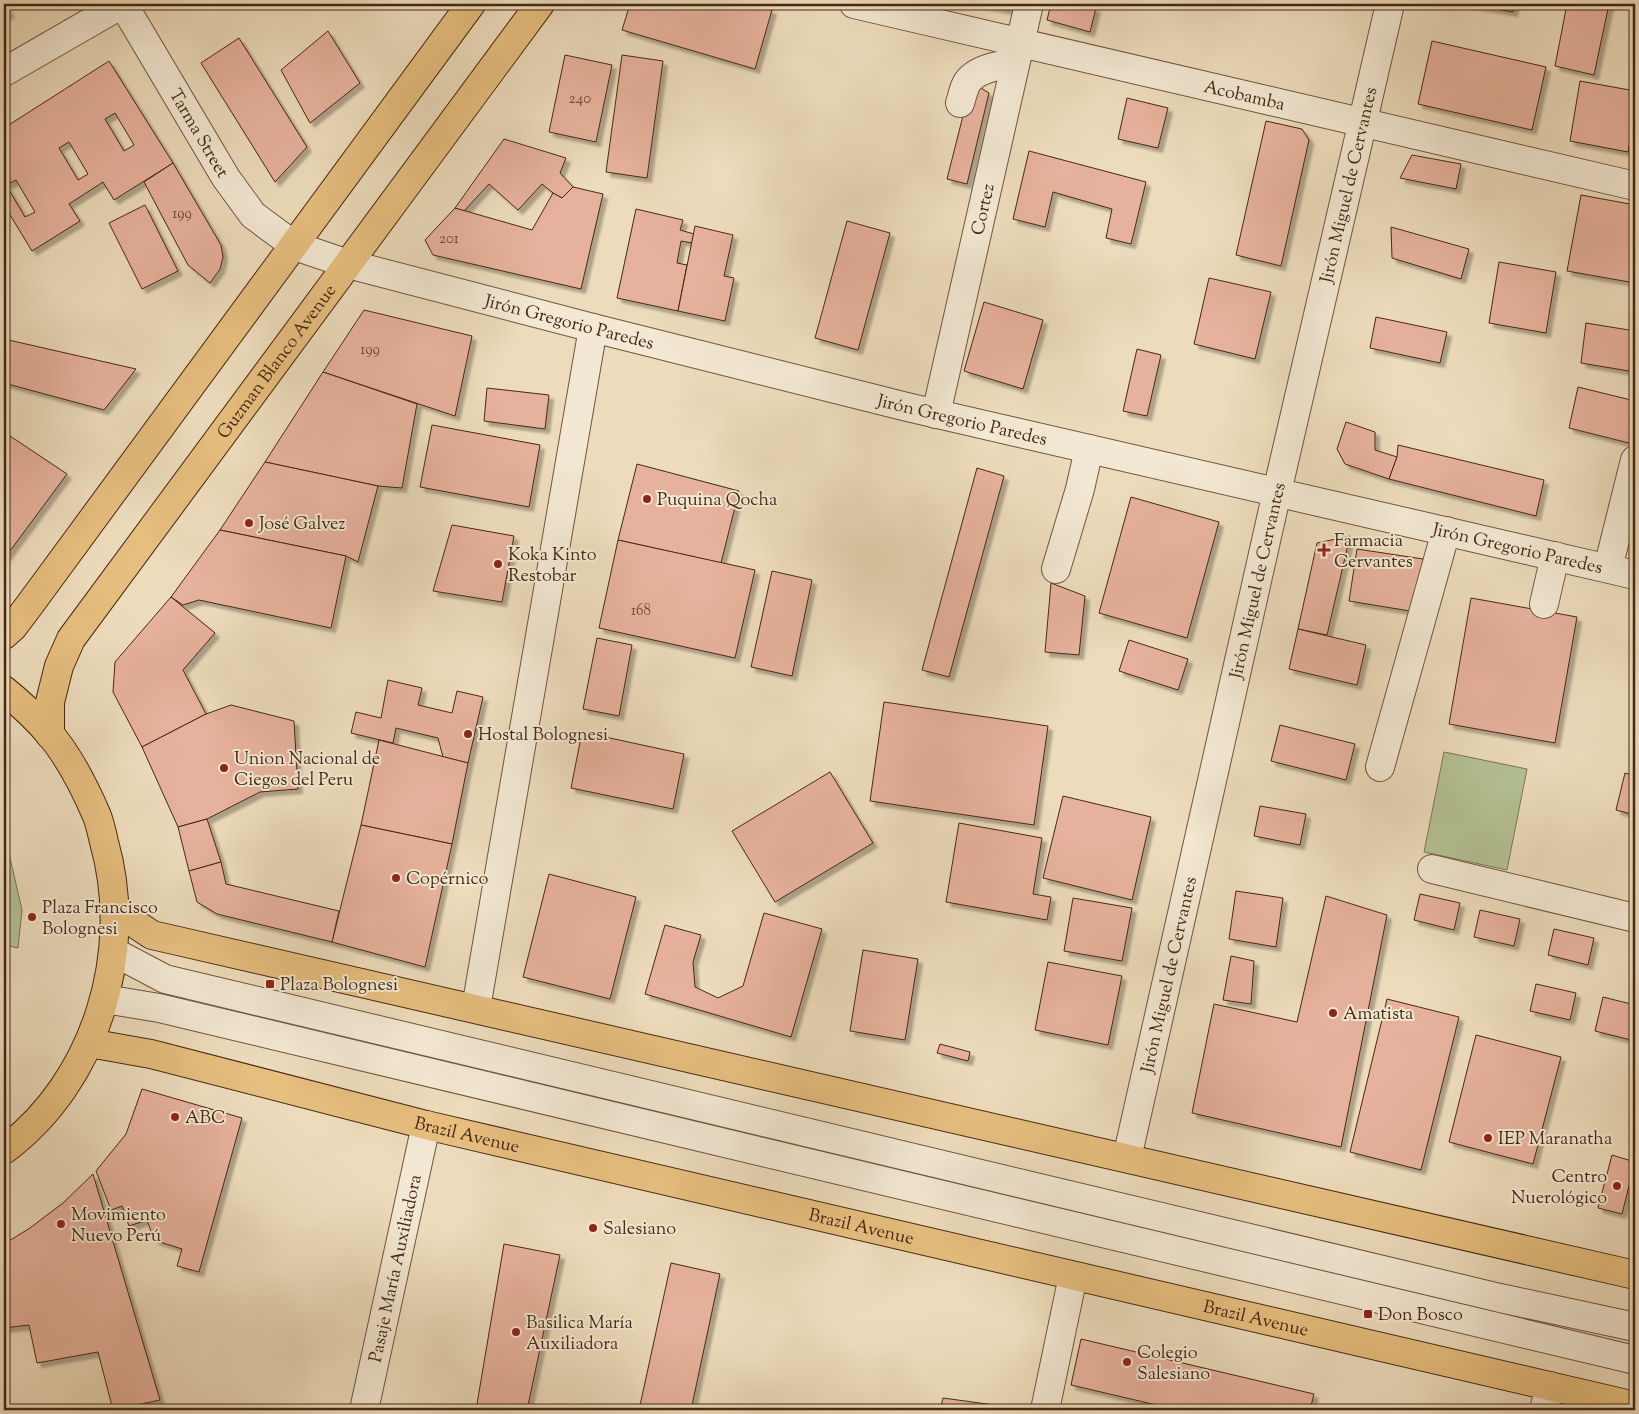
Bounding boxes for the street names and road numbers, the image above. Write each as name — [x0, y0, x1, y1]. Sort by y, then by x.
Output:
street label: Acobamba — [1201, 75, 1287, 119]
street label: Tarma Street — [161, 85, 234, 183]
street label: Jirón Miguel de Cervantes — [1315, 85, 1385, 287]
street label: Cortez — [966, 181, 1003, 238]
street label: Guzman Blanco Avenue — [212, 280, 344, 445]
street label: Jirón Gregorio Paredes — [481, 289, 656, 358]
street label: Jirón Gregorio Paredes — [873, 389, 1050, 454]
street label: Jirón Miguel de Cervantes — [1224, 480, 1294, 683]
street label: Jirón Gregorio Paredes — [1429, 517, 1605, 582]
street label: Jirón Miguel de Cervantes — [1135, 874, 1205, 1077]
street label: Brazil Avenue — [411, 1111, 522, 1161]
street label: Pasaje María Auxiliadora — [364, 1172, 430, 1365]
street label: Brazil Avenue — [806, 1203, 916, 1253]
street label: Brazil Avenue — [1200, 1295, 1311, 1345]

